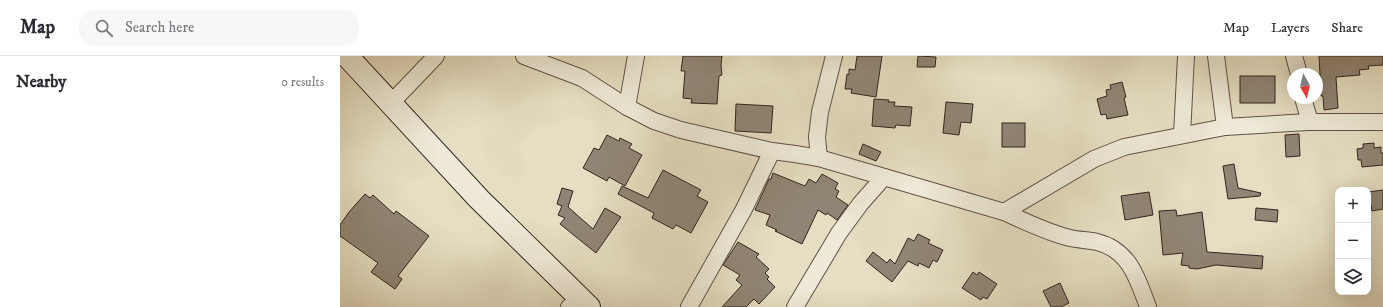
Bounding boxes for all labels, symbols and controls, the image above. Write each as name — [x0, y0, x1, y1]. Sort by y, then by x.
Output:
search box — [79, 10, 359, 46]
text: Map — [20, 16, 55, 39]
icon: search — [93, 17, 115, 39]
text: Search here — [125, 18, 194, 37]
text: Map — [1223, 19, 1249, 37]
text: Layers — [1271, 19, 1309, 37]
text: Share — [1331, 19, 1363, 37]
north arrow — [1287, 68, 1323, 104]
text: Nearby — [16, 71, 66, 93]
text: 0 results — [281, 74, 324, 90]
map controls — [1335, 187, 1371, 295]
button: + — [1335, 187, 1371, 223]
button: − — [1335, 223, 1371, 259]
button: layers — [1335, 259, 1371, 295]

